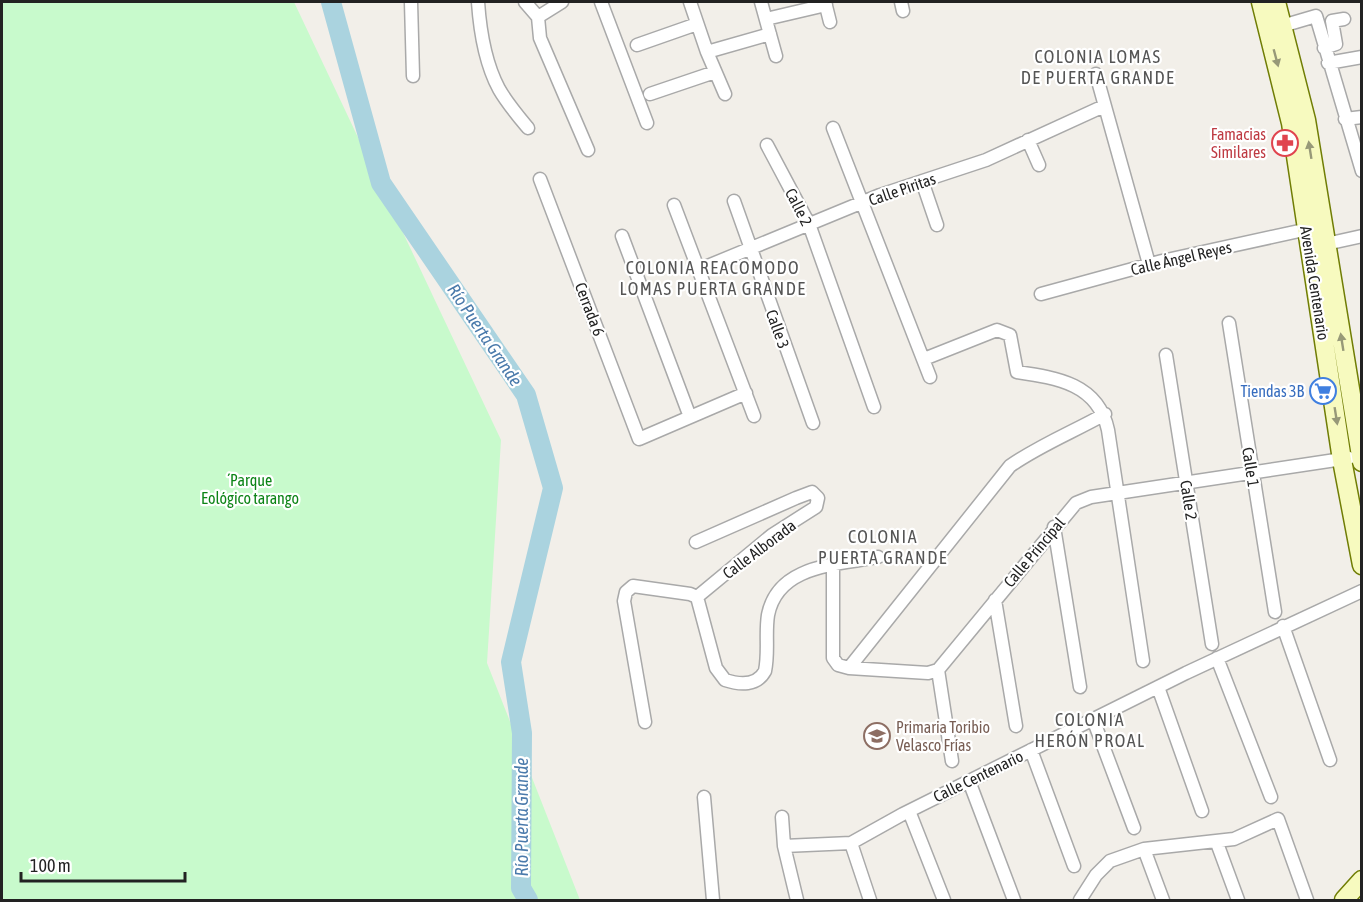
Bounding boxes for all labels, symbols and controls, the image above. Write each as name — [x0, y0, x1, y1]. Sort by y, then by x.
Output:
district label: COLONIA LOMAS DE PUERTA GRANDE — [1021, 46, 1175, 88]
one-way arrow — [1272, 49, 1281, 67]
place label: Famacias Similares — [1211, 125, 1266, 161]
pharmacy icon: Famacias Similares — [1270, 128, 1300, 158]
one-way arrow — [1306, 140, 1315, 159]
street label: Calle Piritas — [866, 169, 938, 209]
street label: Calle 2 — [782, 185, 816, 229]
street label: Avenida Centenario — [1297, 225, 1333, 341]
street label: Calle Ángel Reyes — [1129, 238, 1234, 279]
district label: COLONIA REACOMODO LOMAS PUERTA GRANDE — [620, 257, 806, 299]
water label: Río Puerta Grande — [443, 280, 527, 390]
street label: Cerrada 6 — [572, 280, 608, 338]
street label: Calle 3 — [763, 307, 793, 351]
one-way arrow — [1337, 332, 1346, 351]
supermarket icon: Tiendas 3B — [1308, 376, 1338, 406]
place label: Tiendas 3B — [1241, 382, 1304, 400]
one-way arrow — [1331, 406, 1340, 425]
street label: Calle 1 — [1239, 446, 1263, 488]
park label: ´Parque Eológico tarango — [201, 471, 299, 508]
street label: Calle 2 — [1177, 479, 1201, 521]
street label: Calle Principal — [1000, 513, 1070, 591]
street label: Calle Alborada — [719, 516, 799, 582]
district label: COLONIA PUERTA GRANDE — [818, 526, 948, 568]
district label: COLONIA HERÓN PROAL — [1035, 709, 1145, 751]
place label: Primaria Toribio Velasco Frías — [896, 718, 990, 754]
school or university icon: Primaria Toribio Velasco Frías — [862, 721, 892, 751]
street label: Calle Centenario — [930, 747, 1026, 805]
water label: Río Puerta Grande — [511, 758, 532, 876]
scale bar — [21, 845, 184, 883]
text: 100 m — [30, 855, 71, 876]

